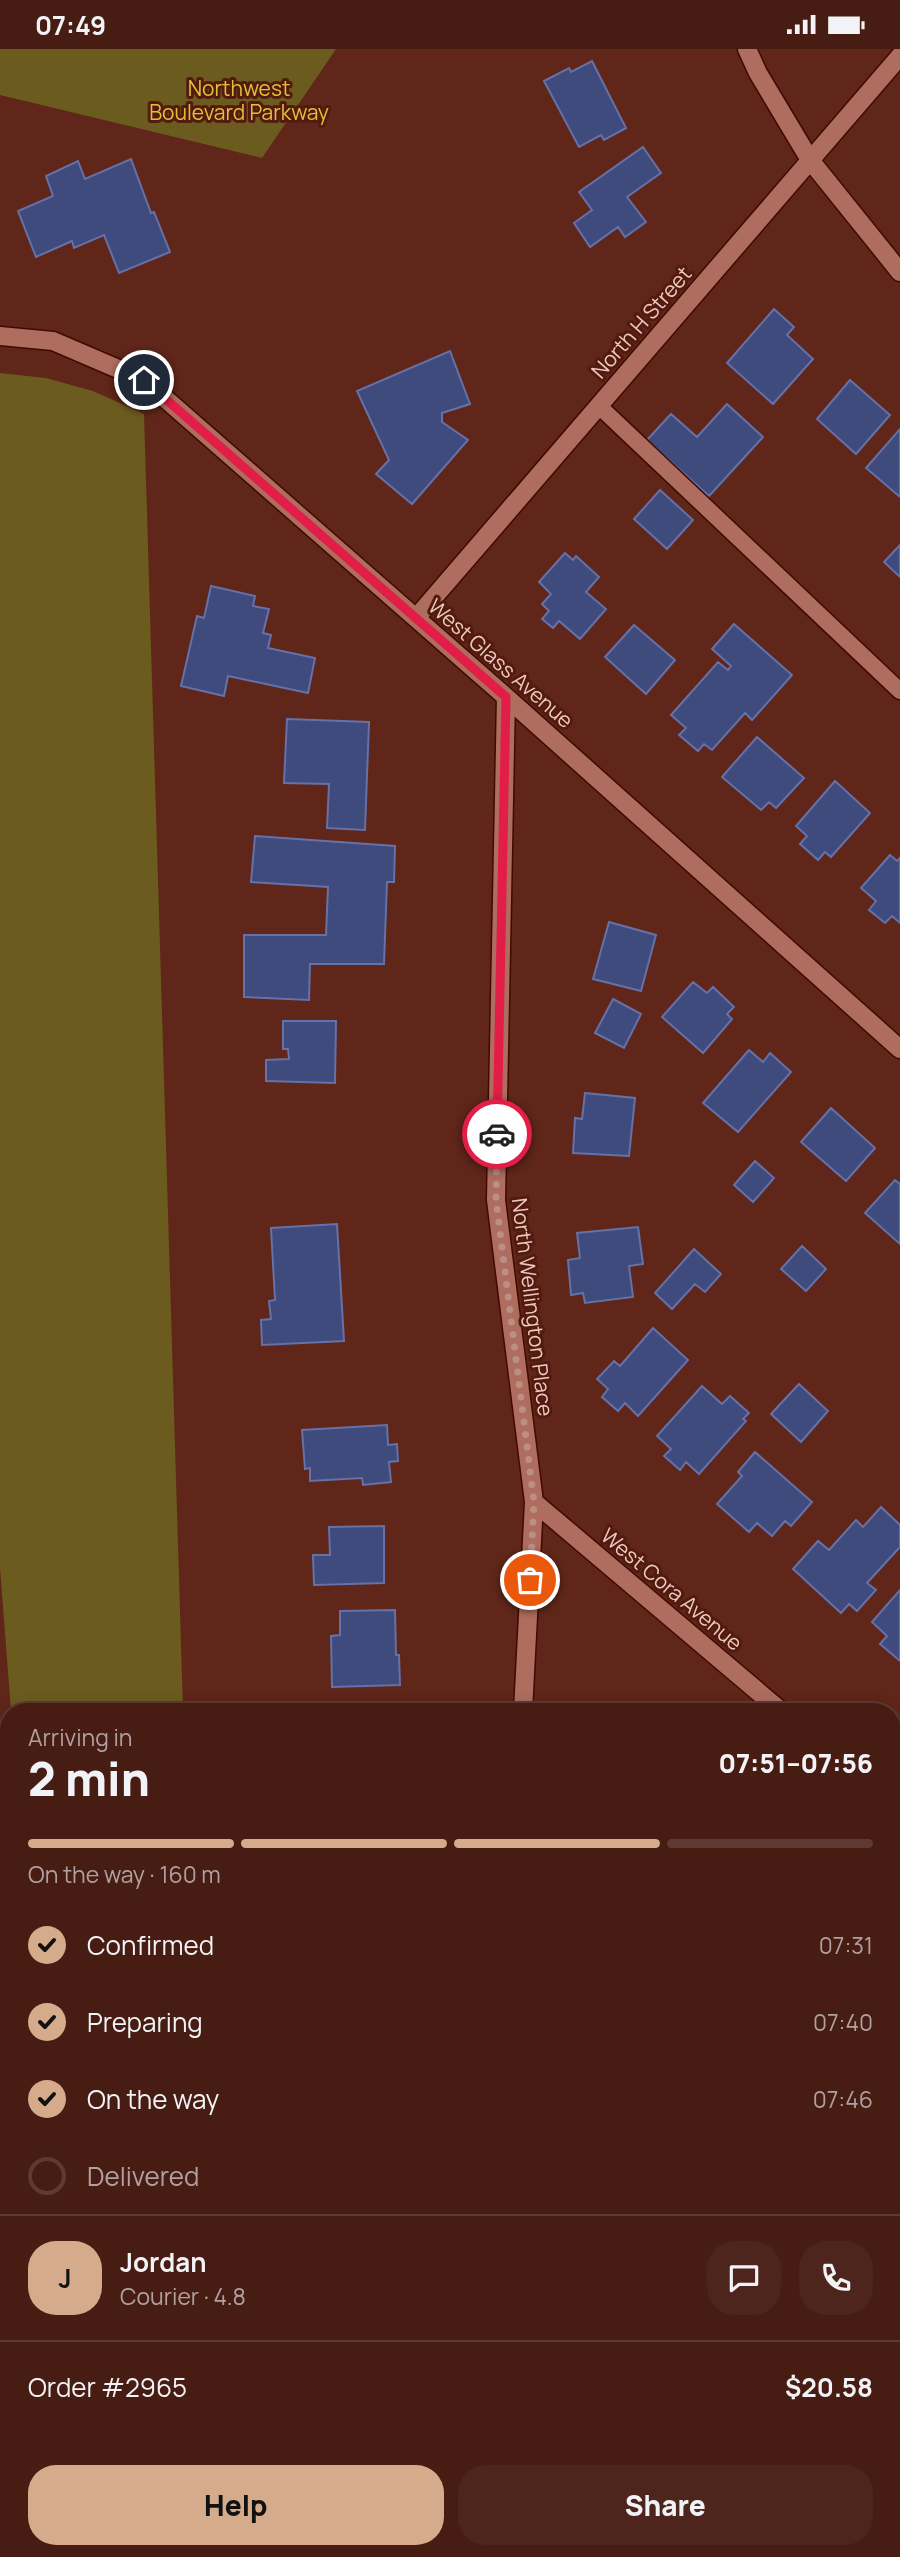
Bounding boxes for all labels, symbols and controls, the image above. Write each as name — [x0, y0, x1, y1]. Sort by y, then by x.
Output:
text: 07:49 — [35, 7, 106, 43]
park label: Northwest Boulevard Parkway — [149, 74, 329, 126]
street label: North H Street — [585, 260, 697, 384]
pin — [114, 350, 174, 410]
icon: home — [125, 361, 163, 399]
street label: West Glass Avenue — [422, 592, 580, 734]
courier — [462, 1099, 532, 1169]
icon: car — [478, 1115, 516, 1153]
street label: North Wellington Place — [506, 1196, 560, 1418]
street label: West Cora Avenue — [595, 1521, 749, 1657]
pin — [500, 1550, 560, 1610]
icon: bag — [511, 1561, 549, 1599]
text: Arriving in — [28, 1721, 133, 1753]
text: 07:51–07:56 — [718, 1745, 873, 1781]
text: 2 min — [28, 1747, 150, 1810]
text: On the way · 160 m — [28, 1858, 221, 1890]
icon: check — [28, 1926, 66, 1964]
text: Confirmed — [87, 1927, 214, 1963]
text: 07:31 — [819, 1929, 873, 1961]
icon: check — [28, 2003, 66, 2041]
text: Preparing — [87, 2004, 203, 2040]
text: 07:40 — [813, 2006, 873, 2038]
icon: check — [28, 2080, 66, 2118]
text: On the way — [87, 2081, 219, 2117]
text: 07:46 — [813, 2083, 873, 2115]
text: Delivered — [87, 2158, 199, 2194]
button: chat — [707, 2241, 781, 2315]
button: phone — [799, 2241, 873, 2315]
text: Jordan — [120, 2244, 206, 2280]
text: J — [58, 2260, 72, 2296]
text: Courier · 4.8 — [120, 2280, 246, 2312]
text: Order #2965 — [28, 2369, 187, 2405]
text: $20.58 — [785, 2369, 873, 2405]
button: Help — [28, 2465, 444, 2545]
button: Share — [458, 2465, 873, 2545]

